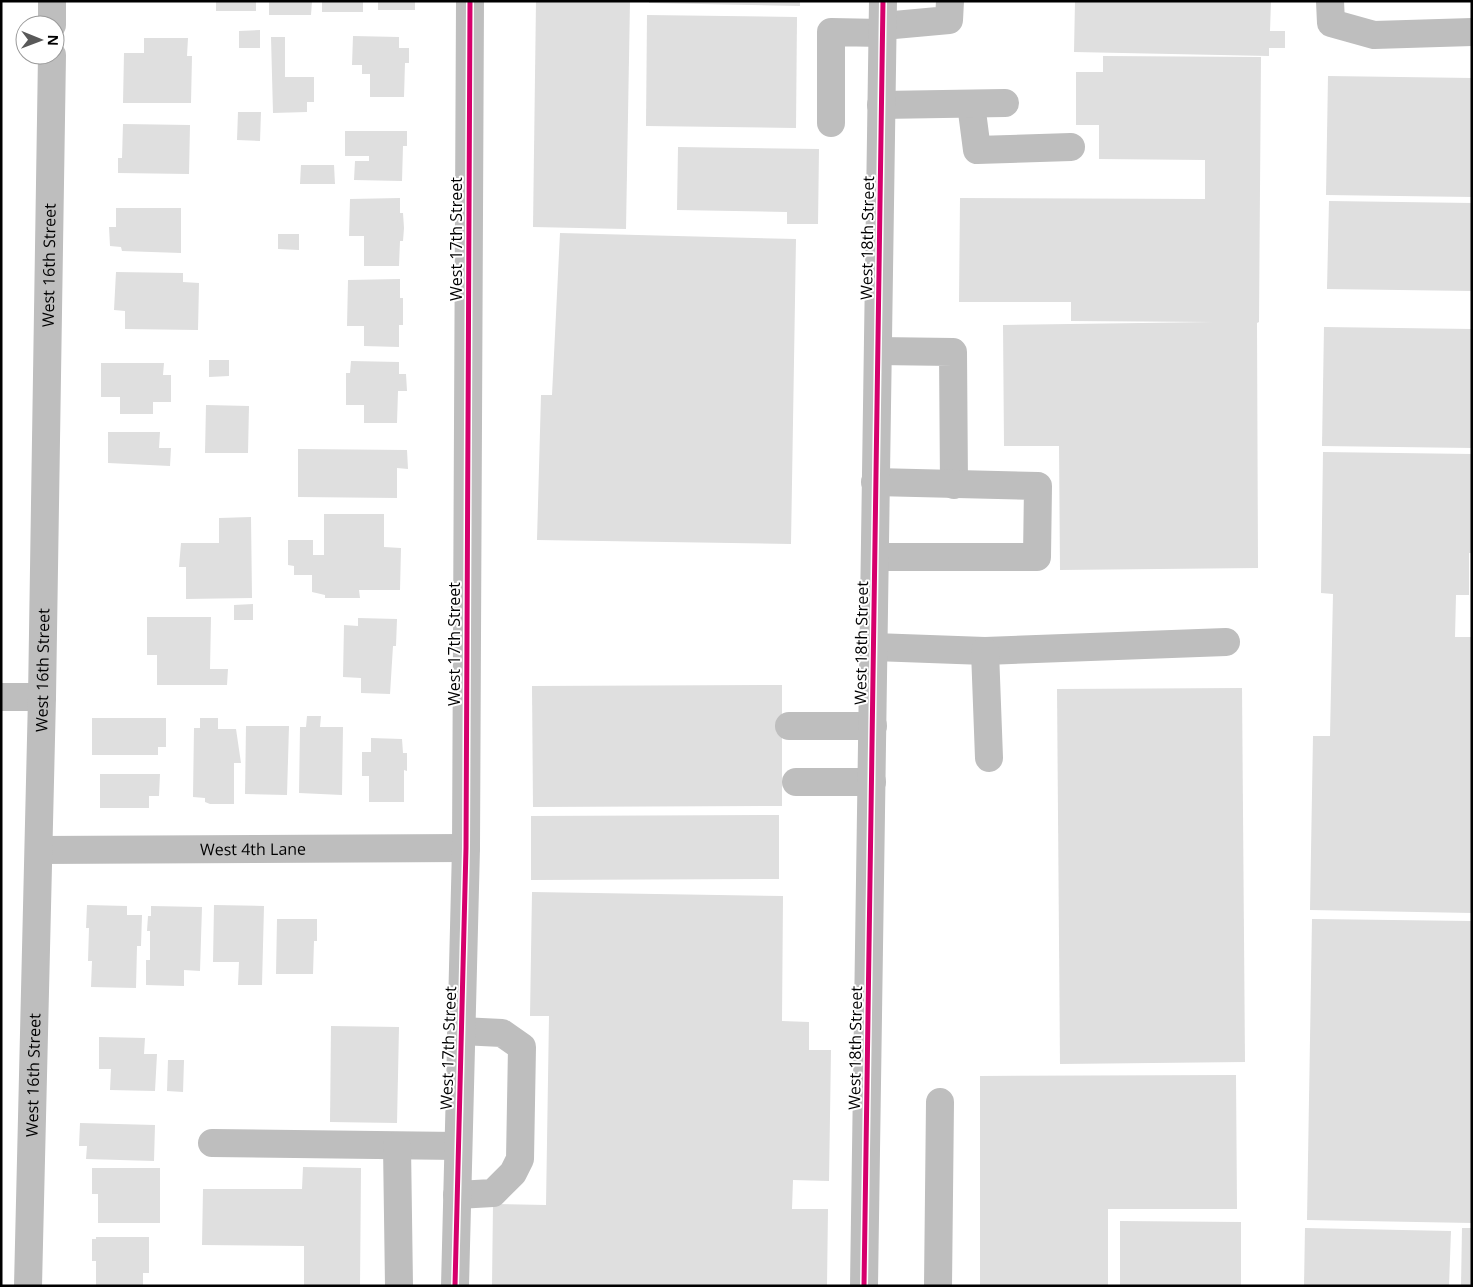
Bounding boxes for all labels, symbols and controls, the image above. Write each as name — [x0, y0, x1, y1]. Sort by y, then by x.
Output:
north arrow — [15, 15, 65, 65]
text: N — [44, 34, 63, 46]
street label: West 18th Street — [855, 176, 879, 300]
street label: West 17th Street — [445, 177, 467, 301]
street label: West 16th Street — [37, 203, 61, 327]
street label: West 18th Street — [849, 581, 873, 705]
street label: West 17th Street — [443, 582, 465, 706]
street label: West 16th Street — [30, 608, 54, 732]
street label: West 4th Lane — [200, 838, 306, 860]
street label: West 17th Street — [435, 985, 461, 1110]
street label: West 18th Street — [843, 986, 867, 1110]
street label: West 16th Street — [21, 1013, 45, 1137]

